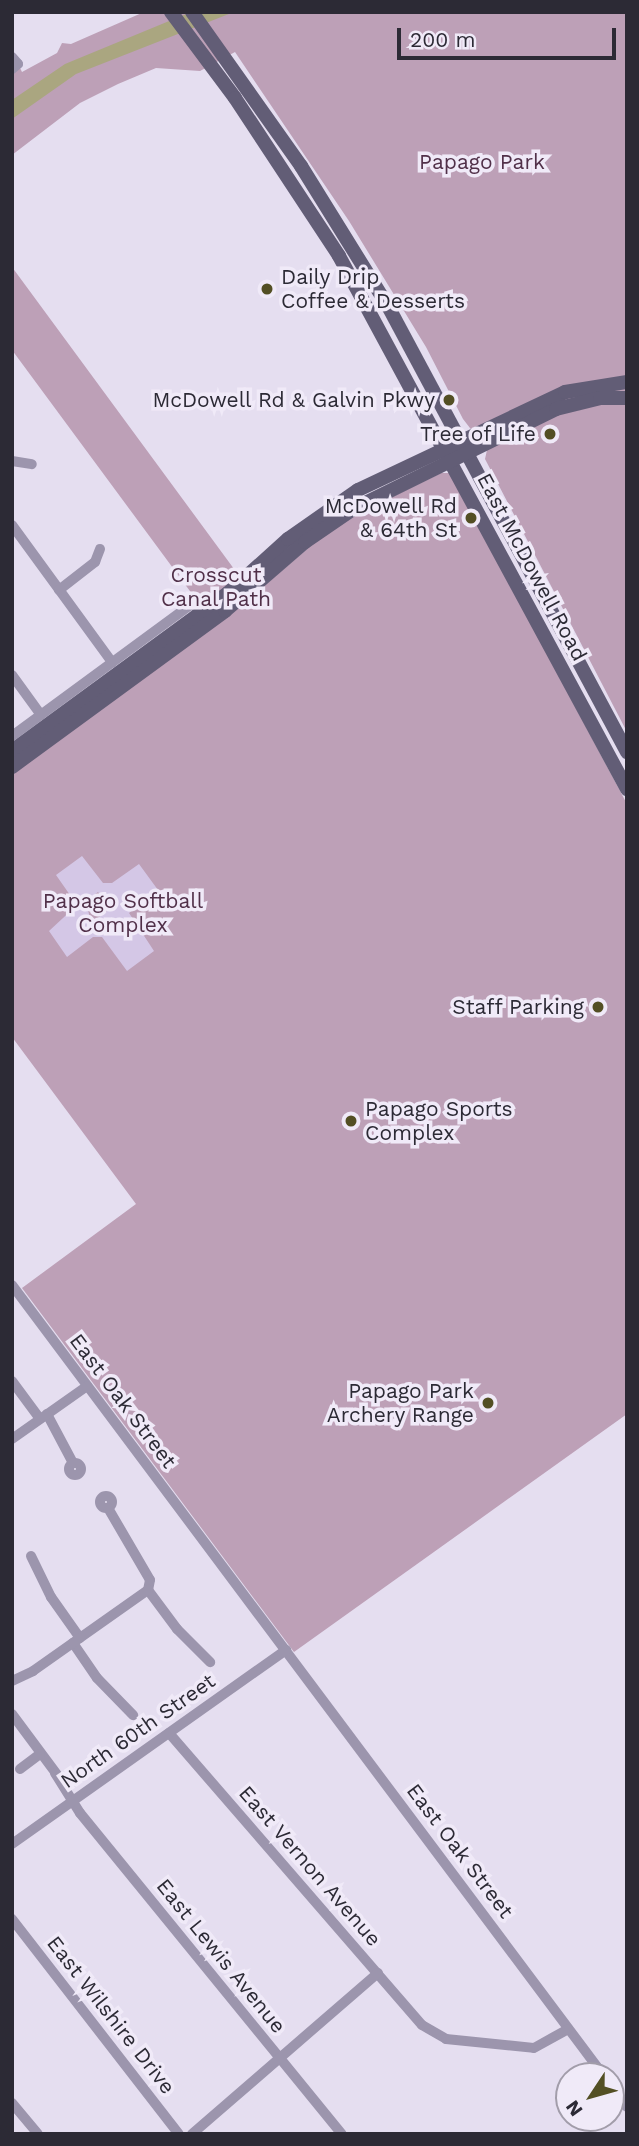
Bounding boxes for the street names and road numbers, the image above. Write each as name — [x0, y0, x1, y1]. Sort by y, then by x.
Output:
street label: East McDowell Road — [472, 468, 592, 666]
street label: East Oak Street — [64, 1329, 182, 1473]
street label: North 60th Street — [56, 1668, 220, 1794]
street label: East Oak Street — [401, 1779, 519, 1923]
street label: East Vernon Avenue — [233, 1780, 387, 1952]
street label: East Lewis Avenue — [151, 1873, 291, 2039]
street label: East Wilshire Drive — [41, 1931, 181, 2099]

